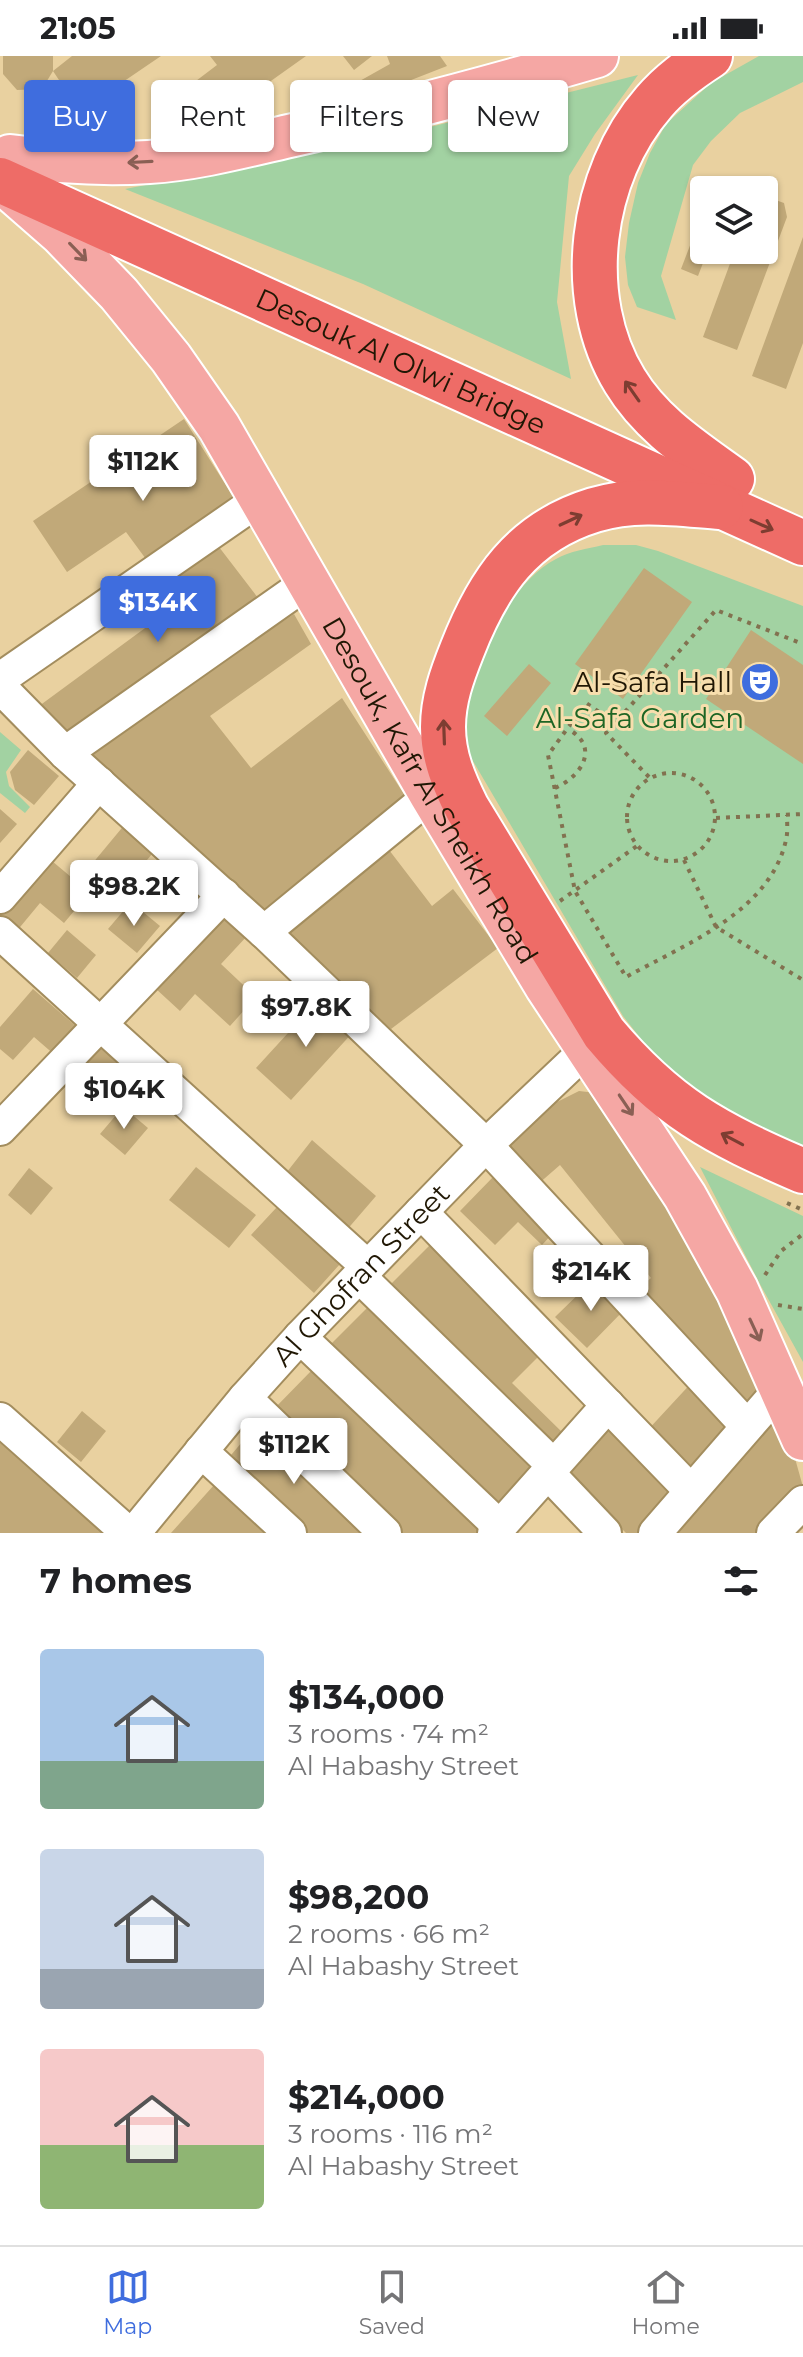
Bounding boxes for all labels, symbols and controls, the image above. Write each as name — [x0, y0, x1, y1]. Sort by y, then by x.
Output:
text: 21:05 — [40, 10, 116, 47]
chip: Buy — [24, 80, 135, 152]
chip: Rent — [151, 80, 274, 152]
chip: Filters — [290, 80, 432, 152]
chip: New — [448, 80, 568, 152]
one-way arrow — [127, 155, 154, 170]
map controls — [690, 176, 778, 264]
button: layers — [690, 176, 778, 264]
one-way arrow — [68, 242, 87, 261]
street label: Desouk Al Olwi Bridge — [251, 281, 551, 442]
one-way arrow — [624, 381, 640, 403]
pin: $112K — [87, 435, 199, 503]
text: $112K — [107, 445, 179, 477]
one-way arrow — [558, 512, 582, 527]
one-way arrow — [750, 518, 774, 533]
pin: $134K — [102, 576, 214, 644]
text: $134K — [118, 586, 198, 618]
street label: Desouk, Kafr Al Sheikh Road — [315, 611, 546, 970]
theatre icon: Al-Safa Hall — [739, 661, 781, 703]
place label: Al-Safa Hall — [573, 665, 732, 699]
park label: Al-Safa Garden — [536, 701, 744, 735]
one-way arrow — [437, 719, 452, 746]
pin: $98.2K — [69, 860, 199, 928]
text: $98.2K — [88, 870, 180, 902]
pin: $97.8K — [241, 981, 371, 1049]
text: $97.8K — [260, 991, 352, 1023]
pin: $104K — [68, 1063, 180, 1131]
text: $104K — [83, 1073, 165, 1105]
one-way arrow — [618, 1093, 634, 1115]
one-way arrow — [721, 1131, 744, 1147]
street label: Al Ghofran Street — [265, 1176, 456, 1373]
pin: $214K — [535, 1245, 647, 1313]
text: $214K — [551, 1255, 631, 1287]
one-way arrow — [748, 1318, 763, 1342]
pin: $112K — [238, 1418, 350, 1486]
text: $112K — [258, 1428, 330, 1460]
icon: filters — [719, 1559, 763, 1603]
text: 7 homes — [40, 1560, 192, 1602]
text: $134,000 — [288, 1676, 445, 1718]
icon: home — [104, 1681, 200, 1777]
text: 3 rooms · 74 m² — [288, 1718, 489, 1750]
text: Al Habashy Street — [288, 1750, 519, 1782]
text: $98,200 — [288, 1876, 429, 1918]
icon: home — [104, 1881, 200, 1977]
text: 2 rooms · 66 m² — [288, 1918, 490, 1950]
text: Al Habashy Street — [288, 1950, 519, 1982]
text: $214,000 — [288, 2076, 445, 2118]
icon: home — [104, 2081, 200, 2177]
text: 3 rooms · 116 m² — [288, 2118, 493, 2150]
text: Al Habashy Street — [288, 2150, 519, 2182]
tab: Map — [103, 2265, 152, 2340]
tab: Saved — [359, 2265, 425, 2340]
tab: Home — [631, 2265, 700, 2340]

